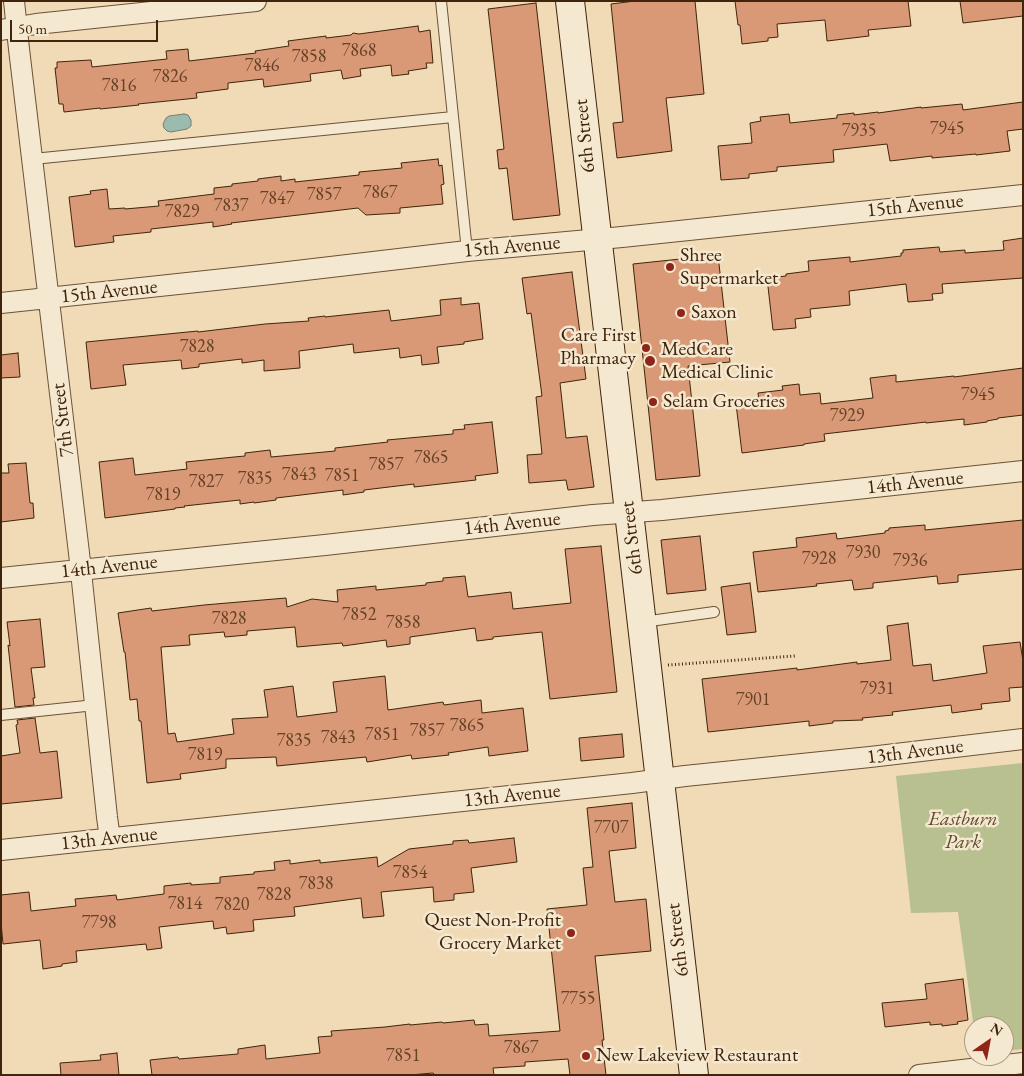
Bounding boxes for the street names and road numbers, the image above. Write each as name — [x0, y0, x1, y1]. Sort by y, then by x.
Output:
street label: 6th Street — [569, 98, 601, 174]
street label: 15th Avenue — [865, 189, 965, 223]
street label: 15th Avenue — [463, 231, 561, 263]
street label: 15th Avenue — [59, 275, 159, 309]
street label: 7th Street — [47, 382, 79, 458]
street label: 14th Avenue — [865, 466, 965, 500]
street label: 6th Street — [616, 500, 648, 576]
street label: 14th Avenue — [462, 507, 562, 541]
street label: 14th Avenue — [59, 550, 159, 584]
street label: 13th Avenue — [865, 734, 965, 770]
street label: 13th Avenue — [462, 779, 562, 813]
street label: 13th Avenue — [59, 822, 159, 856]
street label: 6th Street — [662, 902, 694, 978]

